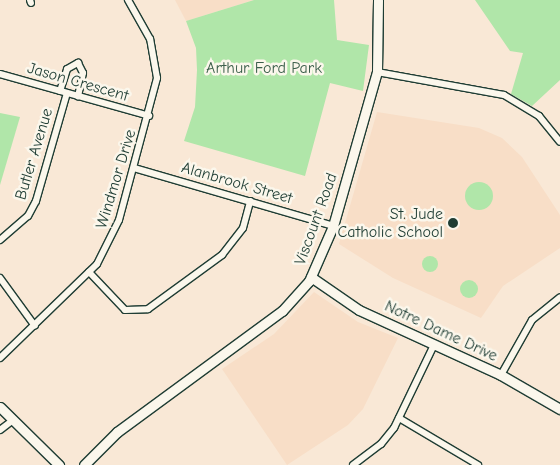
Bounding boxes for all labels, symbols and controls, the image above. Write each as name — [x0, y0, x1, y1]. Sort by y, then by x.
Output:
street label: Jason Crescent — [25, 58, 131, 106]
park label: Arthur Ford Park — [206, 58, 322, 78]
street label: Butler Avenue — [11, 106, 57, 202]
street label: Windmor Drive — [92, 127, 140, 231]
street label: Alanbrook Street — [179, 158, 295, 208]
street label: Viscount Road — [290, 170, 342, 268]
place label: St. Jude Catholic School — [338, 204, 443, 242]
marker: St. Jude Catholic School — [447, 217, 459, 229]
street label: Notre Dame Drive — [382, 296, 500, 366]

